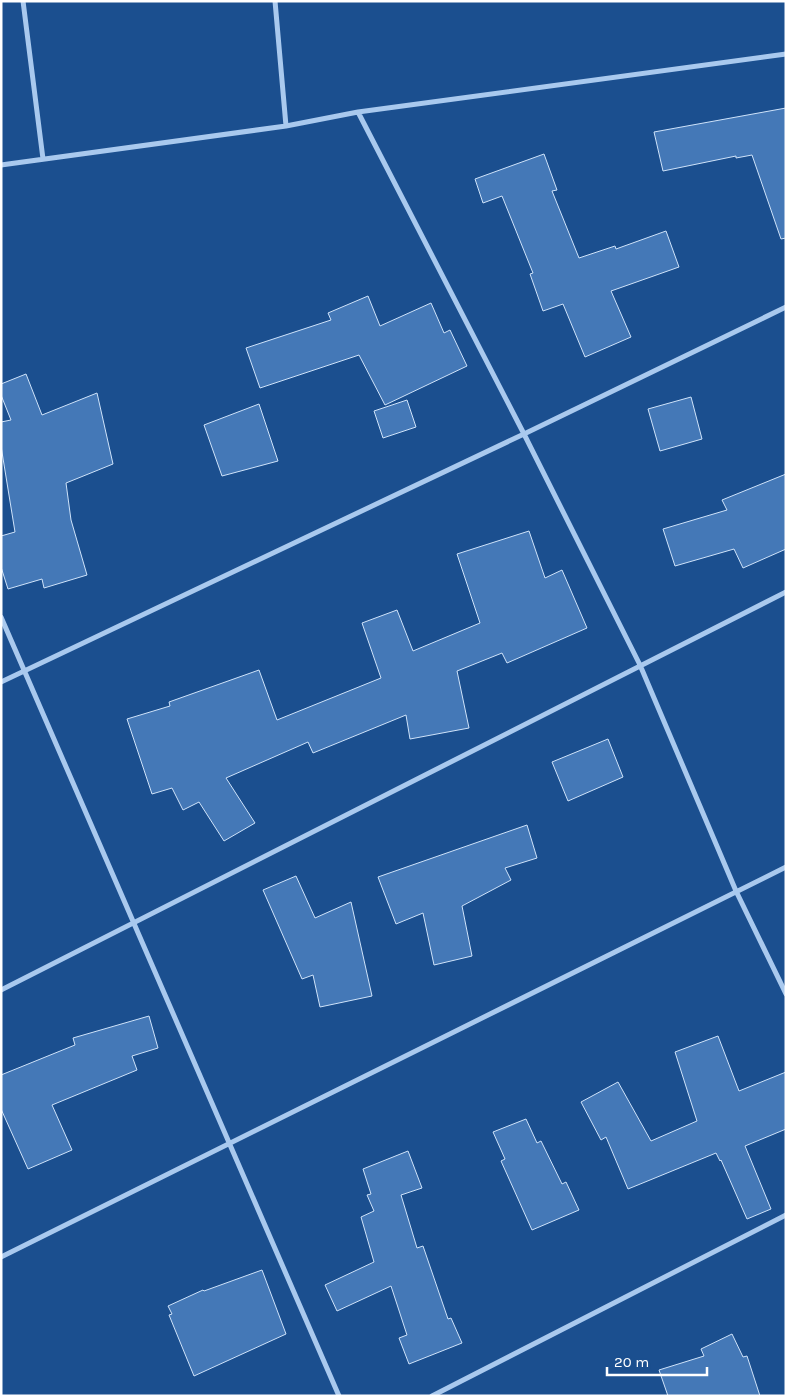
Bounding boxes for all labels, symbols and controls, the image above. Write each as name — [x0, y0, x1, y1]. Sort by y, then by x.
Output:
scale bar — [607, 1344, 707, 1376]
text: 20 m — [614, 1353, 649, 1371]

